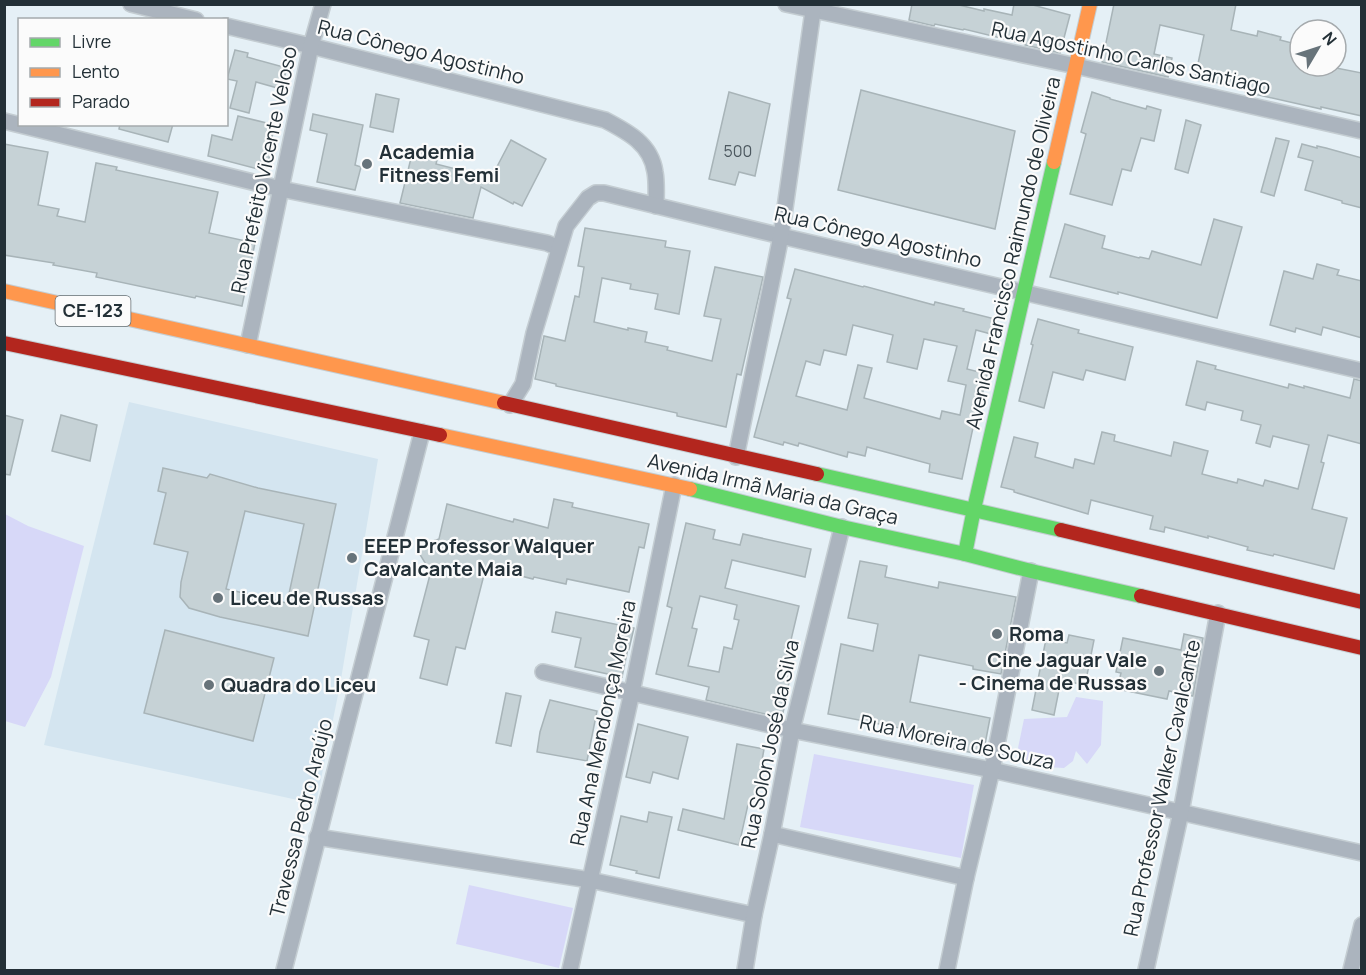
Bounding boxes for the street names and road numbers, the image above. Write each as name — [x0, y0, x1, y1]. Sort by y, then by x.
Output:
street label: Rua Cônego Agostinho — [315, 13, 527, 90]
street label: Rua Agostinho Carlos Santiago — [989, 15, 1273, 100]
street label: Rua Prefeito Vicente Veloso — [224, 44, 303, 296]
street label: Avenida Francisco Raimundo de Oliveira — [959, 74, 1066, 432]
street label: Rua Cônego Agostinho — [772, 200, 985, 274]
road number: CE-123 — [56, 296, 130, 326]
street label: Avenida Irmã Maria da Graça — [645, 447, 901, 531]
street label: Rua Ana Mendonça Moreira — [563, 597, 642, 848]
street label: Rua Solon José da Silva — [734, 637, 805, 851]
street label: Rua Professor Walker Cavalcante — [1117, 637, 1206, 939]
street label: Rua Moreira de Souza — [857, 708, 1057, 775]
street label: Travessa Pedro Araújo — [263, 716, 338, 920]

